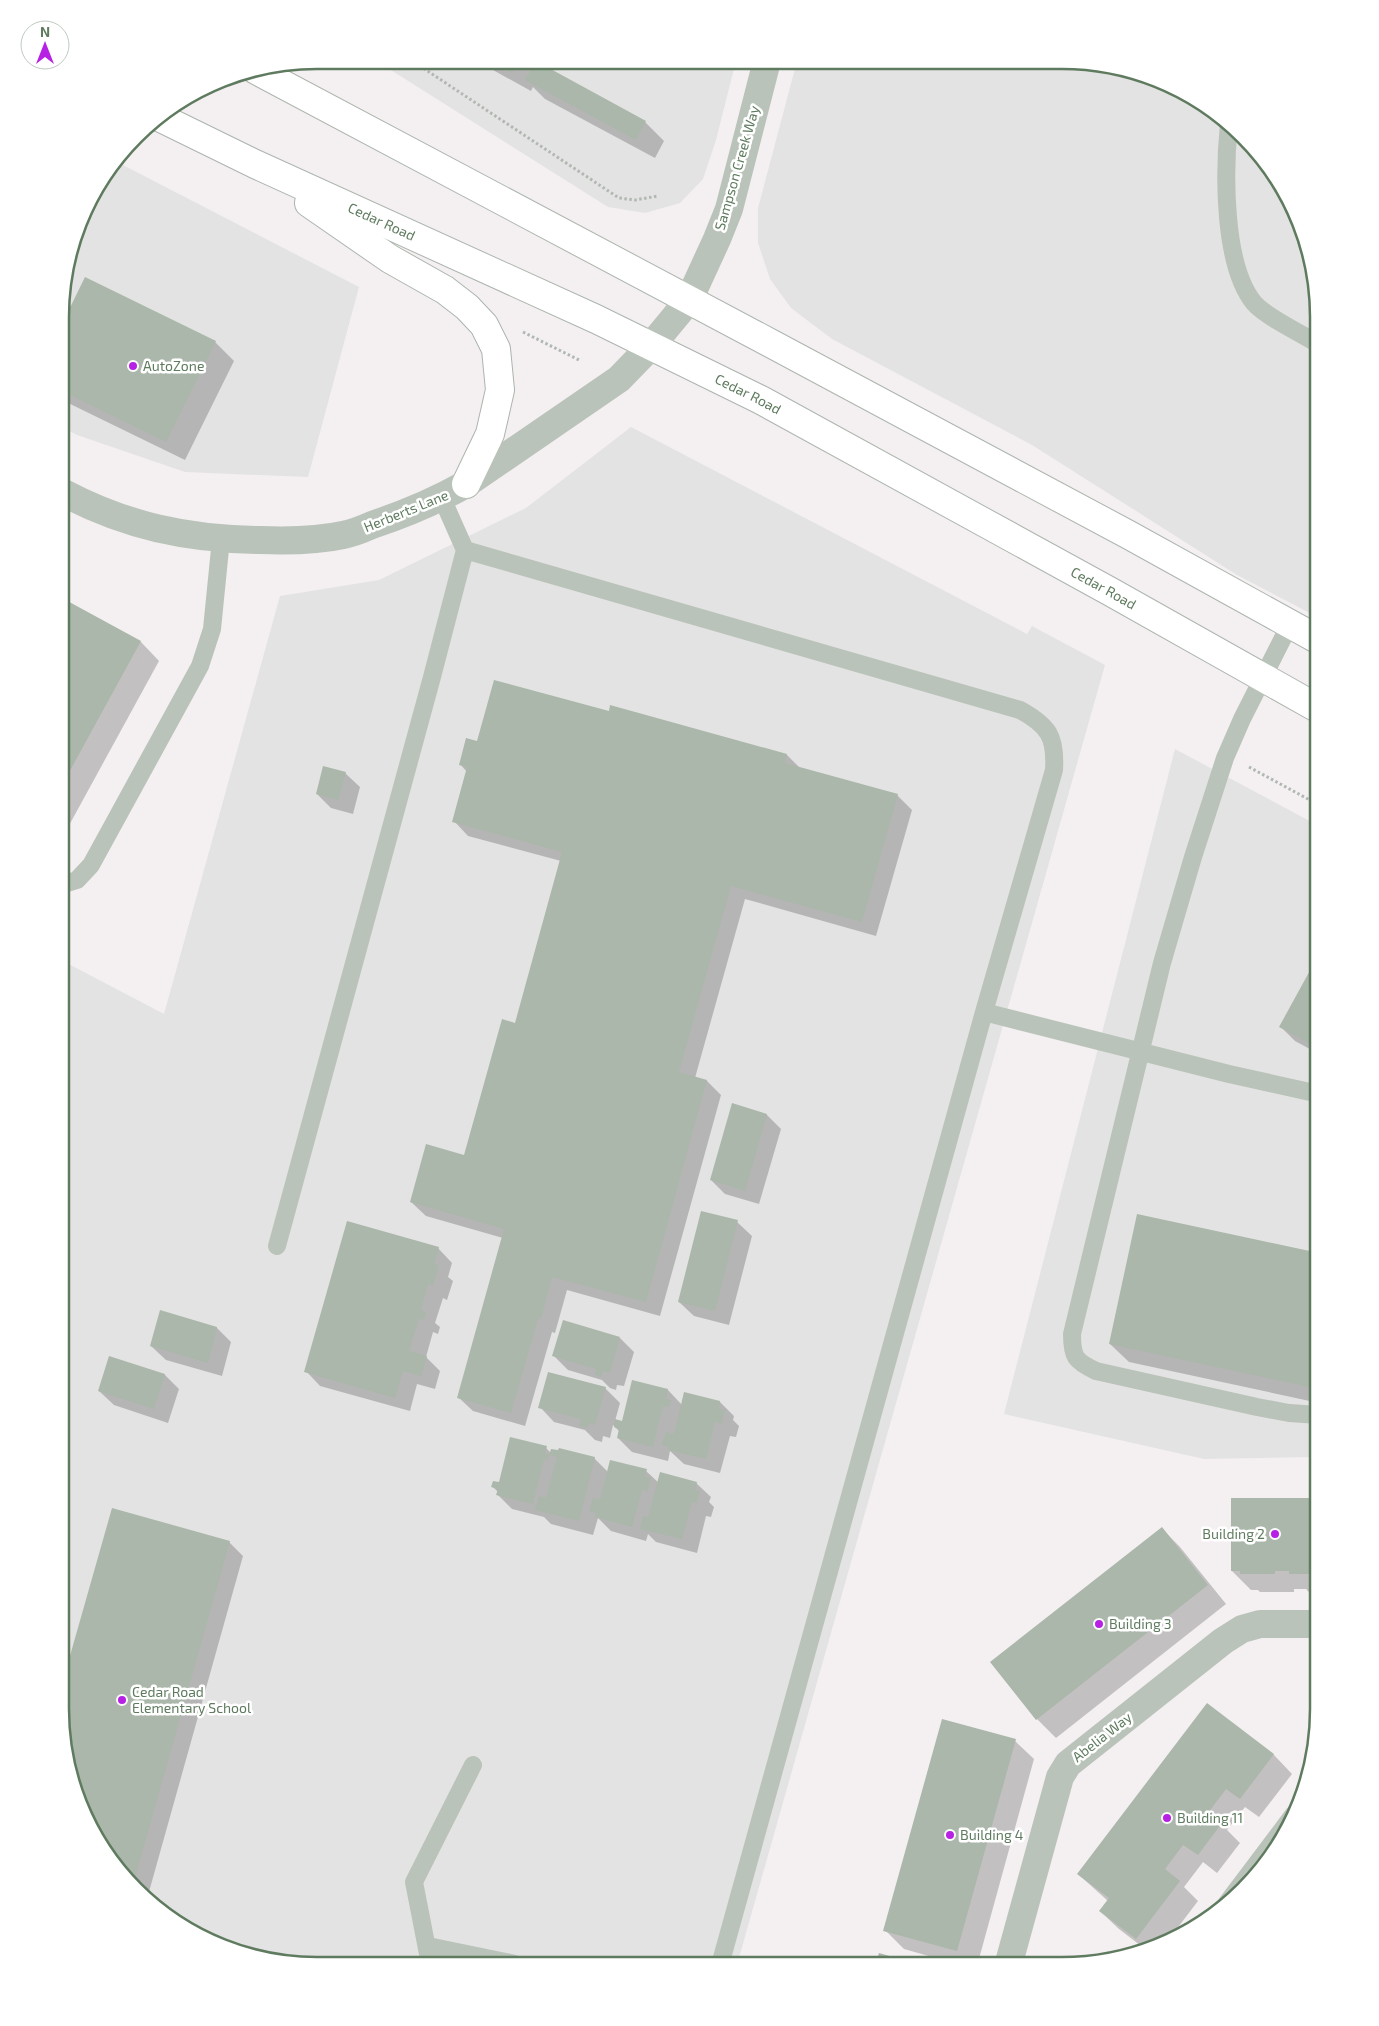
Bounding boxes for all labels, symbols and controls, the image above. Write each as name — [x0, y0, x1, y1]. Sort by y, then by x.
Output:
north arrow — [20, 20, 70, 70]
text: N — [40, 23, 50, 40]
street label: Sampson Creek Way — [711, 103, 763, 232]
street label: Cedar Road — [346, 198, 418, 244]
place label: AutoZone — [143, 357, 204, 374]
marker: AutoZone — [127, 360, 139, 372]
street label: Cedar Road — [712, 370, 784, 417]
street label: Herberts Lane — [361, 486, 451, 535]
street label: Cedar Road — [1068, 563, 1139, 612]
place label: Building 2 — [1202, 1525, 1265, 1542]
marker: Building 2 — [1269, 1528, 1281, 1540]
place label: Building 3 — [1109, 1615, 1172, 1632]
marker: Building 3 — [1093, 1618, 1105, 1630]
place label: Cedar Road Elementary School — [132, 1683, 252, 1716]
marker: Cedar Road Elementary School — [116, 1694, 128, 1706]
street label: Abelia Way — [1069, 1708, 1135, 1765]
place label: Building 11 — [1177, 1809, 1243, 1826]
marker: Building 11 — [1161, 1812, 1173, 1824]
place label: Building 4 — [960, 1826, 1023, 1843]
marker: Building 4 — [944, 1829, 956, 1841]

